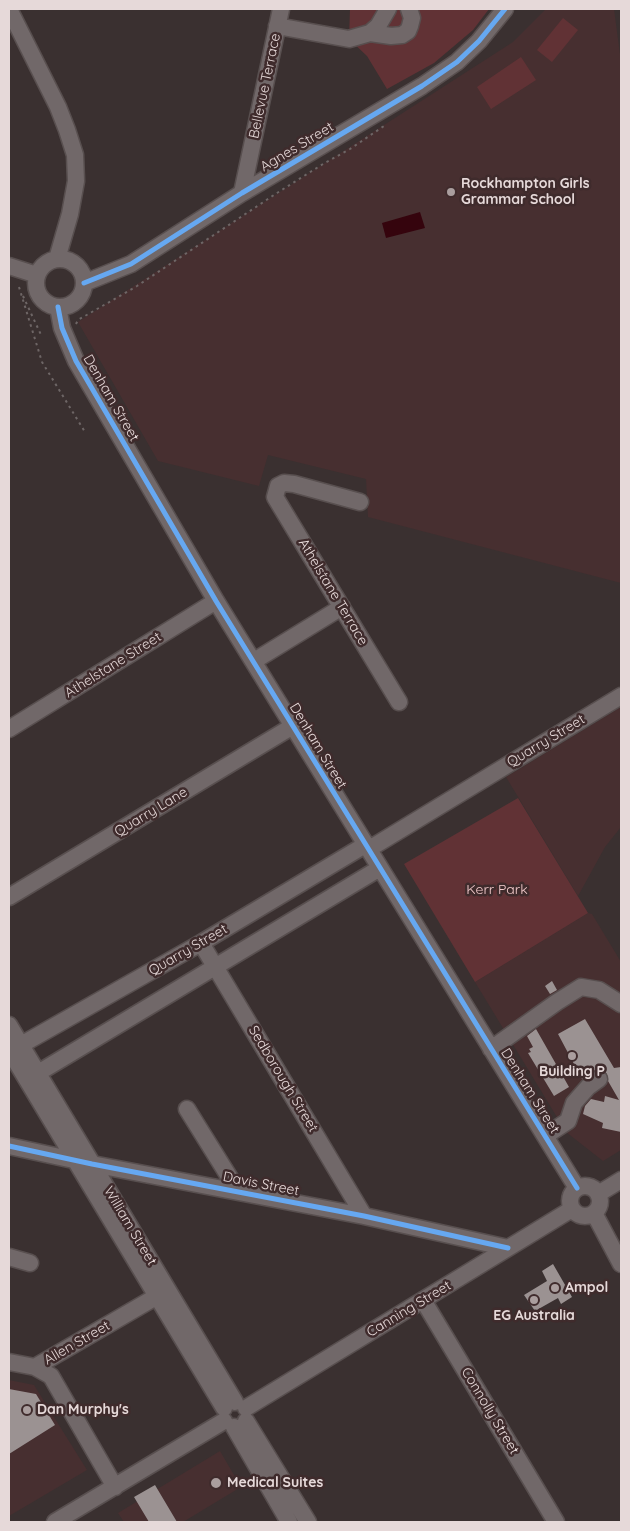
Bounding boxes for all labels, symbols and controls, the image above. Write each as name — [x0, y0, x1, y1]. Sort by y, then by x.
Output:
street label: Bellevue Terrace — [246, 32, 284, 140]
street label: Agnes Street — [257, 119, 337, 175]
place label: Rockhampton Girls Grammar School — [461, 176, 589, 208]
marker: Rockhampton Girls Grammar School — [445, 186, 457, 198]
street label: Denham Street — [79, 352, 143, 444]
street label: Athelstane Terrace — [295, 536, 371, 648]
street label: Athelstane Street — [62, 629, 164, 701]
street label: Denham Street — [286, 700, 350, 792]
street label: Quarry Street — [504, 711, 588, 771]
street label: Quarry Lane — [112, 784, 190, 840]
park label: Kerr Park — [466, 882, 528, 898]
street label: Quarry Street — [146, 921, 230, 979]
street label: Sedborough Street — [245, 1023, 321, 1135]
street label: Denham Street — [497, 1045, 563, 1137]
marker: Building P — [566, 1050, 578, 1062]
place label: Building P — [539, 1064, 605, 1080]
street label: Davis Street — [221, 1168, 301, 1200]
street label: William Street — [100, 1183, 160, 1269]
street label: Canning Street — [364, 1277, 454, 1341]
place label: Ampol — [565, 1280, 608, 1296]
marker: Ampol — [549, 1282, 561, 1294]
marker: EG Australia — [528, 1294, 540, 1306]
place label: EG Australia — [493, 1308, 575, 1324]
street label: Allen Street — [41, 1317, 113, 1369]
street label: Connolly Street — [457, 1364, 523, 1458]
place label: Dan Murphy's — [37, 1402, 129, 1418]
marker: Dan Murphy's — [21, 1404, 33, 1416]
place label: Medical Suites — [227, 1475, 323, 1491]
marker: Medical Suites — [209, 1476, 223, 1490]

